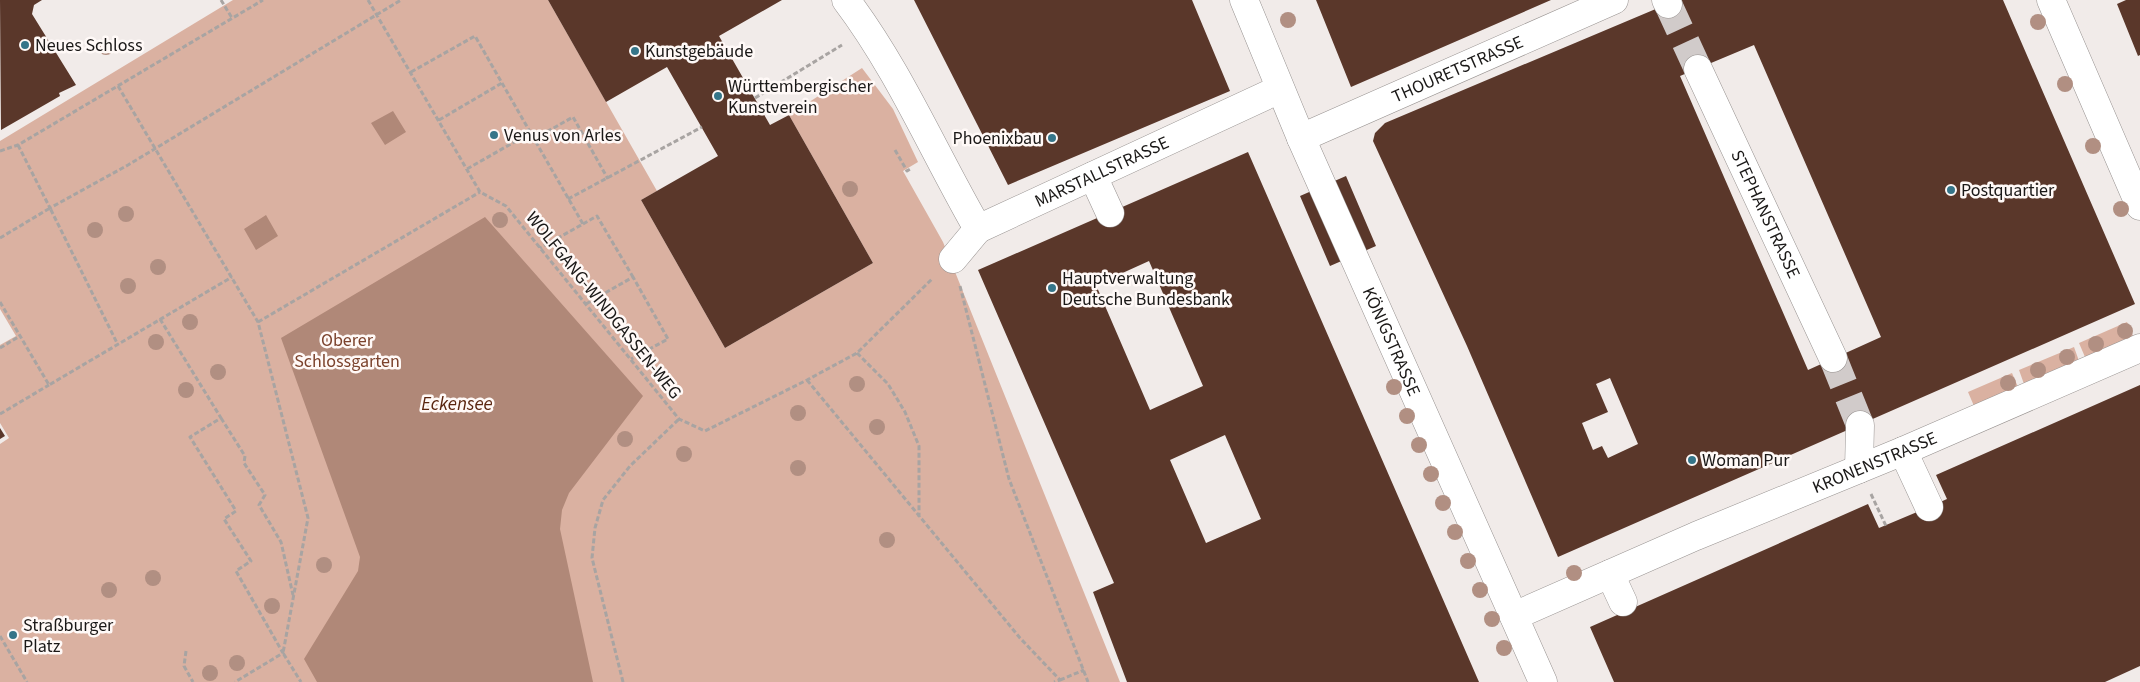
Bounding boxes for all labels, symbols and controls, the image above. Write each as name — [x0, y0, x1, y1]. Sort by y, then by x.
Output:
street label: THOURETSTRASSE — [1388, 30, 1527, 109]
place label: Neues Schloss — [35, 33, 142, 58]
marker: Neues Schloss — [19, 39, 31, 51]
place label: Kunstgebäude — [645, 39, 753, 64]
marker: Kunstgebäude — [629, 45, 641, 57]
place label: Württembergischer Kunstverein — [728, 74, 874, 120]
marker: Württembergischer Kunstverein — [712, 90, 724, 102]
place label: Venus von Arles — [504, 123, 621, 148]
place label: Phoenixbau — [952, 126, 1042, 151]
marker: Venus von Arles — [488, 129, 500, 141]
street label: MARSTALLSTRASSE — [1031, 130, 1173, 214]
marker: Phoenixbau — [1046, 132, 1058, 144]
street label: STEPHANSTRASSE — [1724, 146, 1806, 283]
place label: Postquartier — [1961, 178, 2055, 203]
marker: Postquartier — [1945, 184, 1957, 196]
street label: WOLFGANG-WINDGASSEN-WEG — [520, 206, 687, 405]
place label: Hauptverwaltung Deutsche Bundesbank — [1062, 266, 1230, 312]
marker: Hauptverwaltung Deutsche Bundesbank — [1046, 282, 1058, 294]
street label: KÖNIGSTRASSE — [1356, 283, 1426, 400]
park label: Oberer Schlossgarten — [294, 328, 400, 374]
water label: Eckensee — [421, 391, 493, 418]
street label: KRONENSTRASSE — [1809, 426, 1941, 500]
place label: Woman Pur — [1702, 448, 1790, 473]
marker: Woman Pur — [1686, 454, 1698, 466]
place label: Straßburger Platz — [23, 613, 114, 659]
marker: Straßburger Platz — [7, 629, 19, 641]

